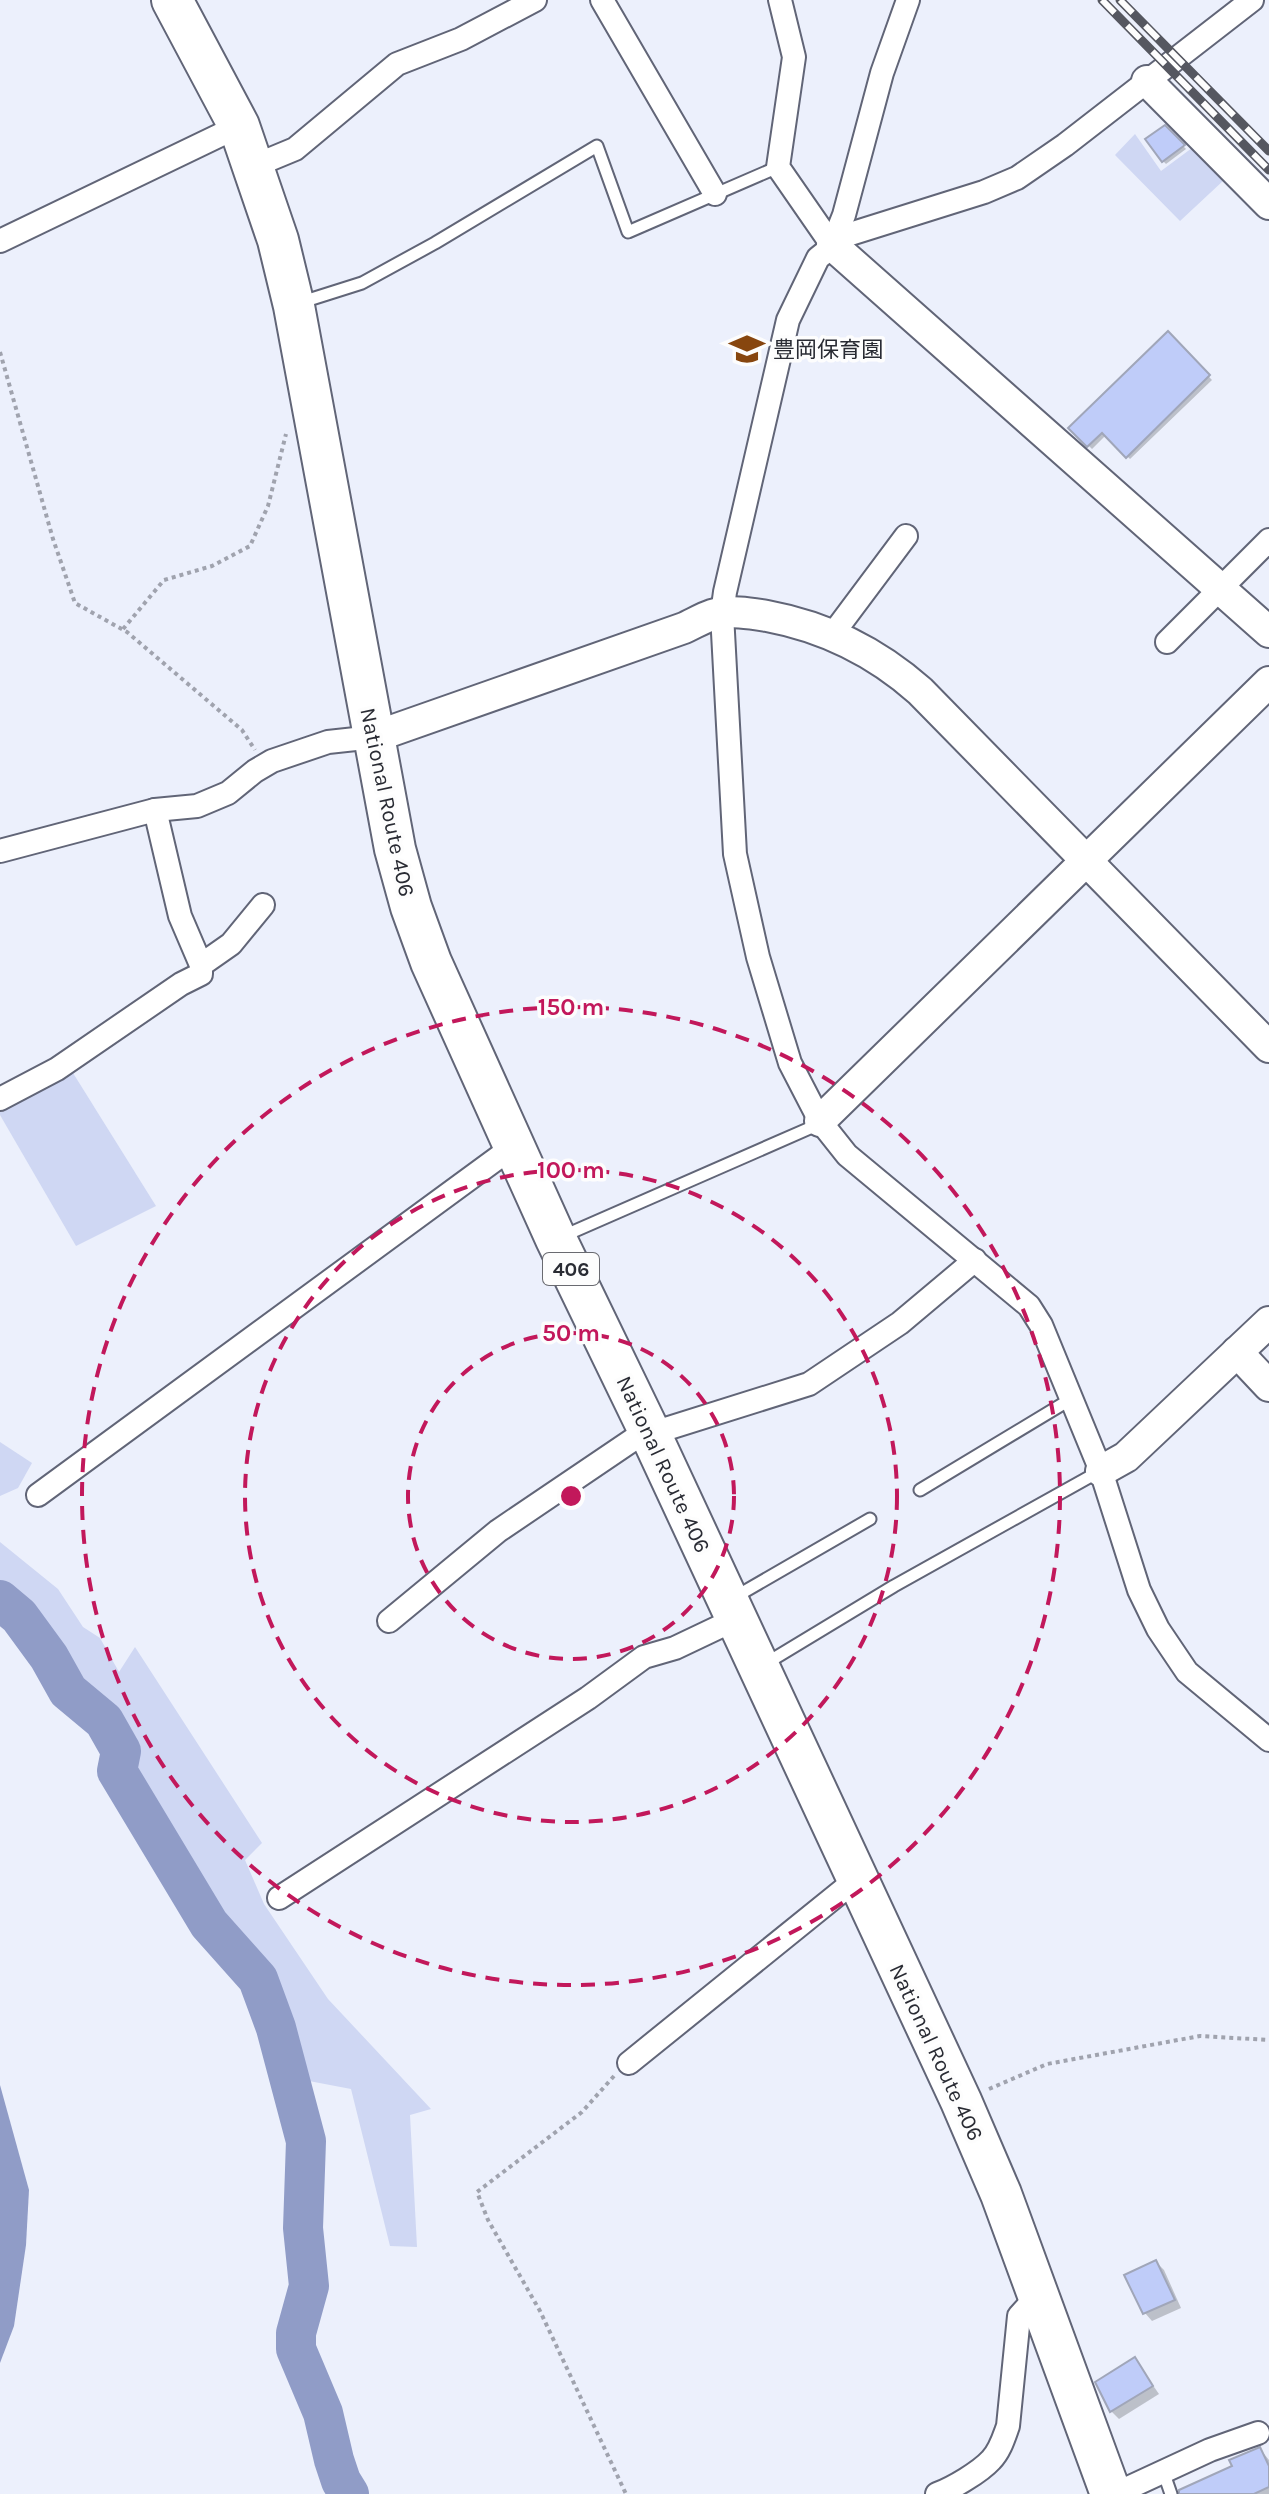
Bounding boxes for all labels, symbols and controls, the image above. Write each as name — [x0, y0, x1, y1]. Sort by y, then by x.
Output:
school or university icon: 豊岡保育園 — [728, 330, 766, 368]
place label: 豊岡保育園 — [773, 337, 883, 363]
street label: National Route 406 — [354, 705, 420, 899]
text: 150 m — [538, 993, 604, 1021]
text: 100 m — [537, 1156, 605, 1184]
road number: 406 — [543, 1253, 599, 1285]
text: 50 m — [542, 1319, 600, 1347]
street label: National Route 406 — [611, 1372, 716, 1557]
centre of rings — [557, 1482, 585, 1510]
street label: National Route 406 — [884, 1960, 989, 2145]

